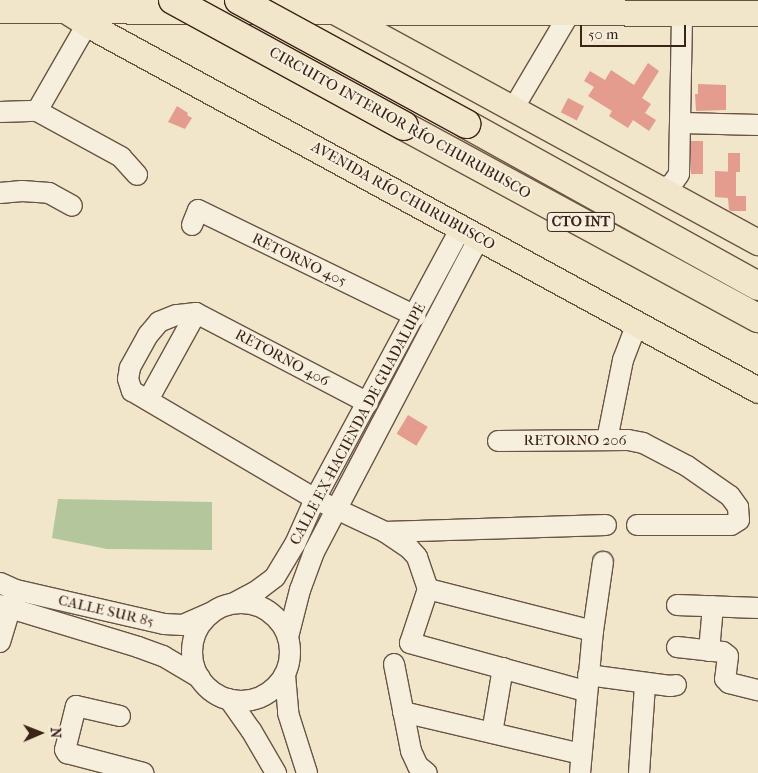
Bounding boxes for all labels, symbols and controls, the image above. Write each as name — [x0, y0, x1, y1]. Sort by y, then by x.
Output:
scale bar — [583, 15, 689, 47]
text: 50 m — [588, 25, 618, 43]
street label: CIRCUITO INTERIOR RÍO CHURUBUSCO — [266, 43, 534, 203]
street label: AVENIDA RÍO CHURUBUSCO — [308, 138, 498, 254]
road number: CTO INT — [546, 210, 616, 233]
street label: RETORNO 405 — [249, 229, 349, 291]
street label: CALLE EX-HACIENDA DE GUADALUPE — [286, 300, 430, 548]
street label: RETORNO 406 — [232, 326, 332, 390]
street label: RETORNO 206 — [523, 432, 627, 450]
street label: CALLE SUR 85 — [56, 591, 156, 631]
north arrow — [15, 708, 65, 758]
text: N — [47, 727, 64, 738]

